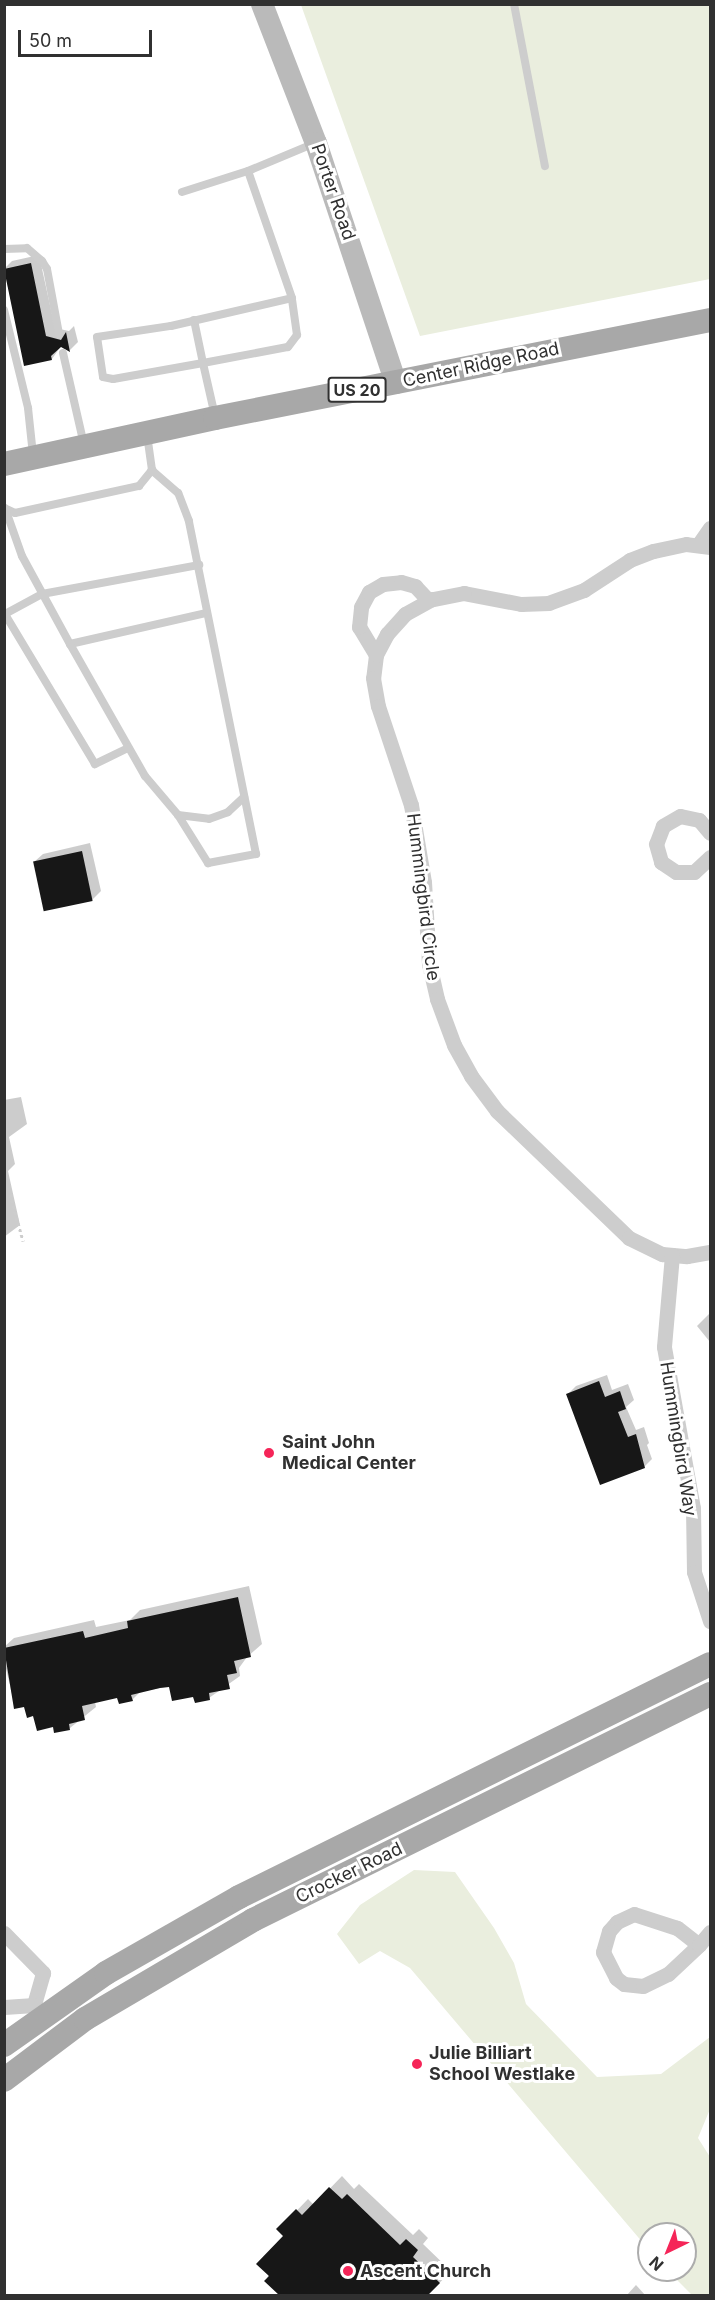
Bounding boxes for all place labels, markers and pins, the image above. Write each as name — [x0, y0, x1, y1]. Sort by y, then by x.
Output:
place label: Saint John Medical Center — [282, 1432, 416, 1474]
marker: Saint John Medical Center — [260, 1444, 278, 1462]
place label: Julie Billiart School Westlake — [429, 2043, 575, 2086]
marker: Julie Billiart School Westlake — [410, 2057, 424, 2071]
place label: Ascent Church — [360, 2260, 491, 2282]
marker: Ascent Church — [341, 2264, 355, 2278]

